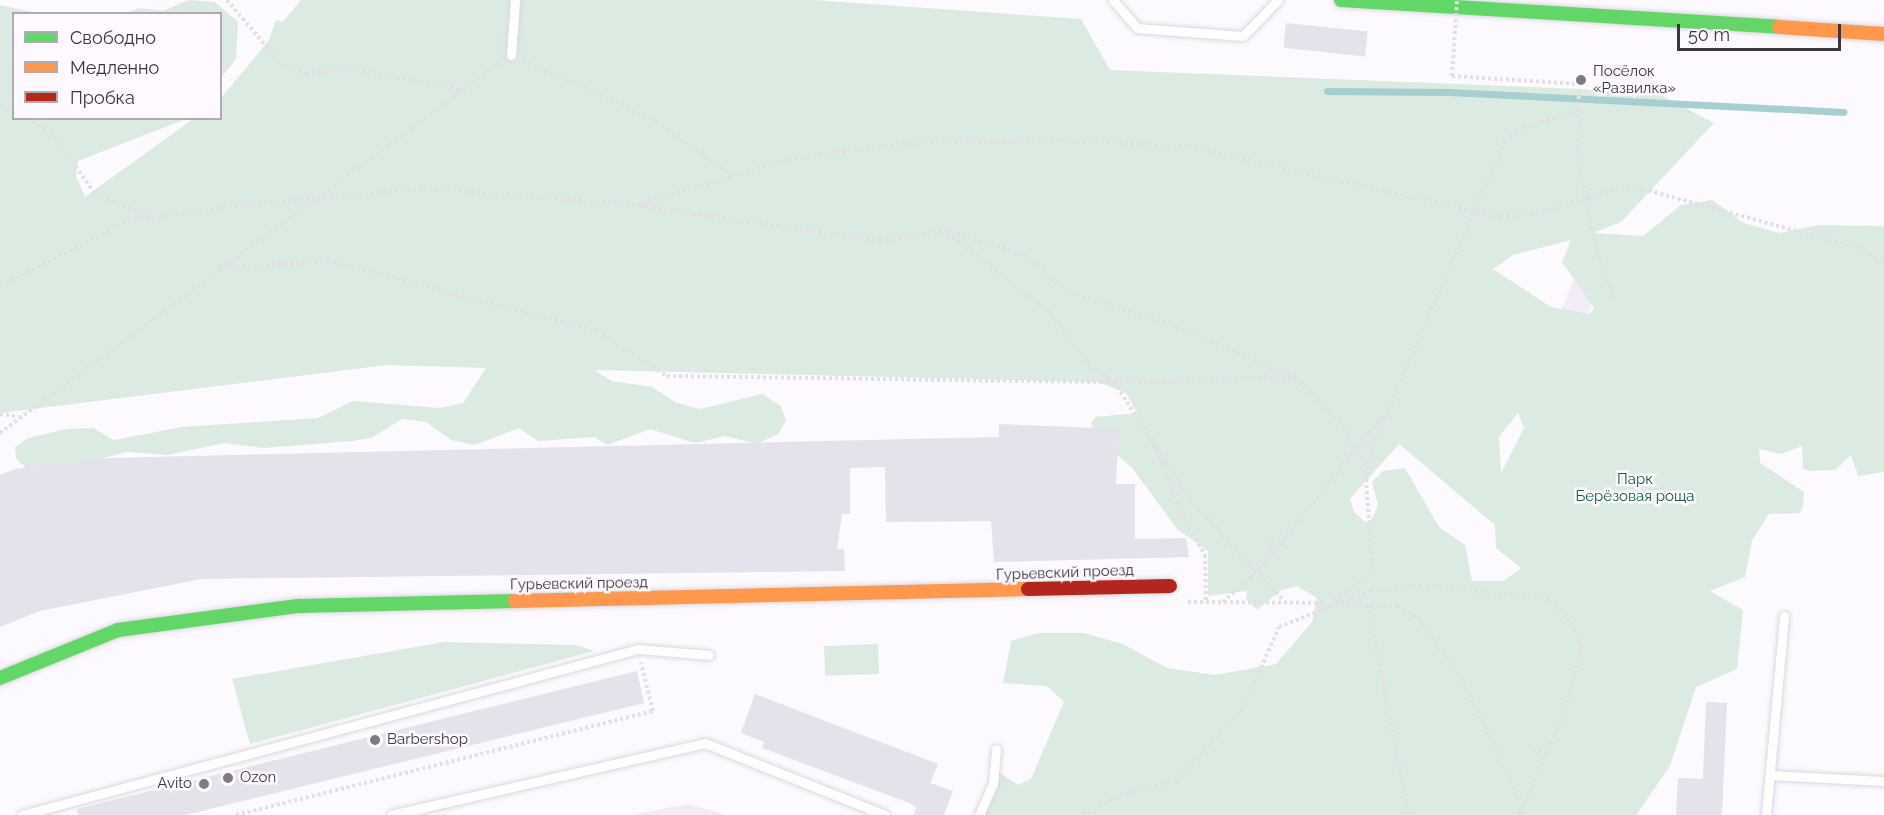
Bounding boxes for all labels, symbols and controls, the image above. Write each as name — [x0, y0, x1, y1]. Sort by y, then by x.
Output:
legend — [12, 12, 222, 120]
scale bar — [1680, 12, 1844, 50]
text: 50 m — [1688, 24, 1730, 45]
text: Свободно — [70, 27, 156, 48]
text: Медленно — [70, 57, 159, 78]
place label: Посёлок «Развилка» — [1593, 62, 1676, 97]
marker: Посёлок «Развилка» — [1574, 73, 1588, 87]
text: Пробка — [70, 87, 135, 108]
park label: Парк Берёзовая роща — [1576, 470, 1694, 505]
street label: Гурьевский проезд — [996, 562, 1134, 584]
street label: Гурьевский проезд — [510, 574, 648, 594]
place label: Barbershop — [387, 731, 468, 749]
marker: Barbershop — [368, 733, 382, 747]
place label: Ozon — [240, 769, 276, 787]
marker: Ozon — [221, 771, 235, 785]
place label: Avito — [157, 775, 192, 793]
marker: Avito — [197, 777, 211, 791]

